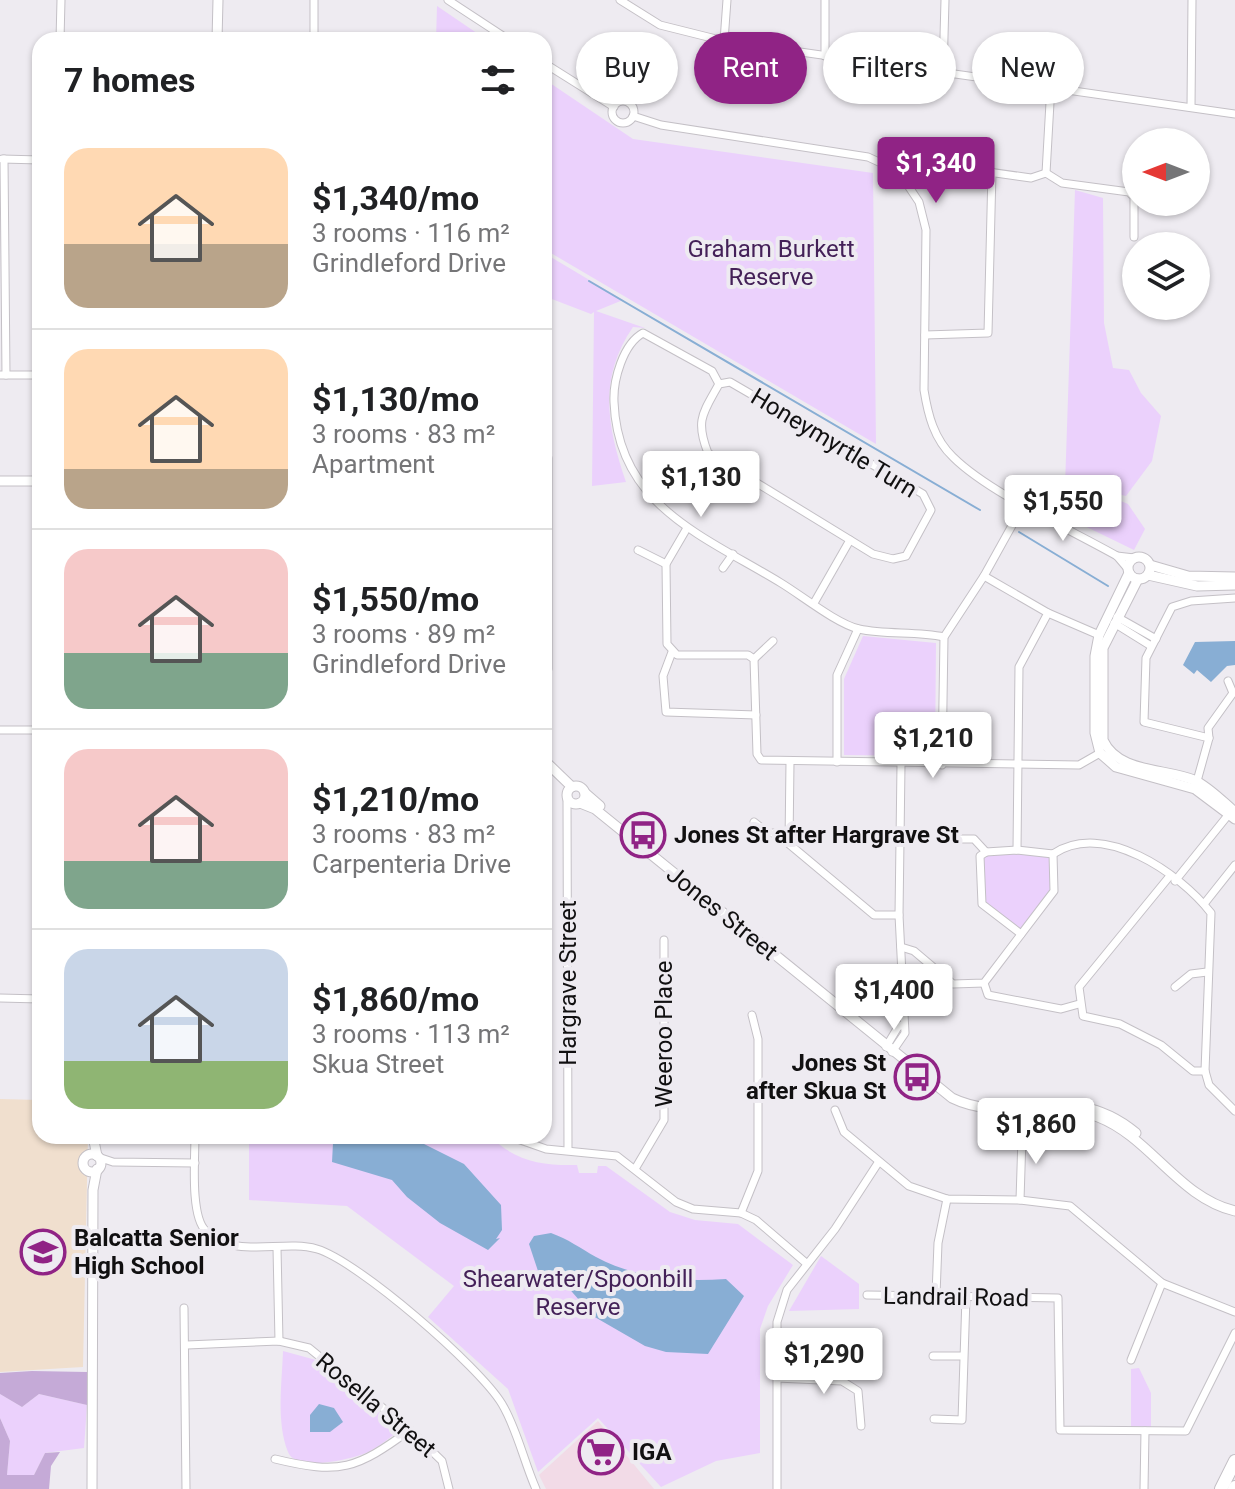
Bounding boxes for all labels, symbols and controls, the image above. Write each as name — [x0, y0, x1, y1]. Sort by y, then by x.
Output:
chip: Buy — [576, 32, 678, 104]
chip: Rent — [694, 32, 807, 104]
chip: Filters — [823, 32, 956, 104]
chip: New — [972, 32, 1084, 104]
icon: filters — [476, 58, 520, 102]
text: 7 homes — [64, 60, 195, 100]
north arrow — [1122, 128, 1210, 216]
map controls — [1122, 128, 1210, 320]
pin: $1,340 — [871, 137, 1001, 205]
text: $1,340 — [896, 148, 976, 178]
text: $1,340/mo — [312, 178, 479, 218]
icon: home — [128, 180, 224, 276]
text: 3 rooms · 116 m² — [312, 218, 510, 248]
button: layers — [1122, 232, 1210, 320]
park label: Graham Burkett Reserve — [687, 235, 855, 291]
text: Grindleford Drive — [312, 248, 506, 278]
text: $1,130/mo — [312, 379, 479, 419]
icon: home — [128, 381, 224, 477]
street label: Honeymyrtle Turn — [746, 382, 922, 504]
text: 3 rooms · 83 m² — [312, 419, 495, 449]
text: Apartment — [312, 449, 435, 479]
pin: $1,130 — [636, 451, 766, 519]
text: $1,130 — [661, 462, 741, 492]
pin: $1,550 — [998, 475, 1128, 543]
text: $1,550 — [1023, 486, 1103, 516]
text: $1,550/mo — [312, 579, 479, 619]
icon: home — [128, 581, 224, 677]
text: 3 rooms · 89 m² — [312, 619, 495, 649]
text: Grindleford Drive — [312, 649, 506, 679]
pin: $1,210 — [868, 712, 998, 780]
text: $1,210 — [893, 723, 973, 753]
text: $1,210/mo — [312, 779, 479, 819]
icon: home — [128, 781, 224, 877]
bus stop icon: Jones St after Hargrave St — [619, 811, 667, 859]
text: 3 rooms · 83 m² — [312, 819, 495, 849]
place label: Jones St after Hargrave St — [674, 821, 959, 849]
text: Carpenteria Drive — [312, 849, 511, 879]
street label: Jones Street — [661, 860, 783, 966]
street label: Hargrave Street — [554, 900, 582, 1066]
street label: Weeroo Place — [650, 961, 678, 1107]
pin: $1,400 — [829, 964, 959, 1032]
text: $1,400 — [854, 975, 934, 1005]
text: $1,860/mo — [312, 979, 479, 1019]
icon: home — [128, 981, 224, 1077]
text: 3 rooms · 113 m² — [312, 1019, 510, 1049]
text: Skua Street — [312, 1049, 444, 1079]
place label: Jones St after Skua St — [746, 1049, 886, 1105]
bus stop icon: Jones St after Skua St — [893, 1053, 941, 1101]
pin: $1,860 — [971, 1098, 1101, 1166]
text: $1,860 — [996, 1109, 1076, 1139]
place label: Balcatta Senior High School — [74, 1224, 239, 1280]
school or university icon: Balcatta Senior High School — [19, 1228, 67, 1276]
park label: Shearwater/Spoonbill Reserve — [463, 1265, 693, 1321]
street label: Landrail Road — [883, 1282, 1029, 1312]
pin: $1,290 — [759, 1328, 889, 1396]
text: $1,290 — [784, 1339, 864, 1369]
street label: Rosella Street — [310, 1347, 442, 1463]
supermarket icon: IGA — [577, 1428, 625, 1476]
place label: IGA — [632, 1438, 672, 1466]

